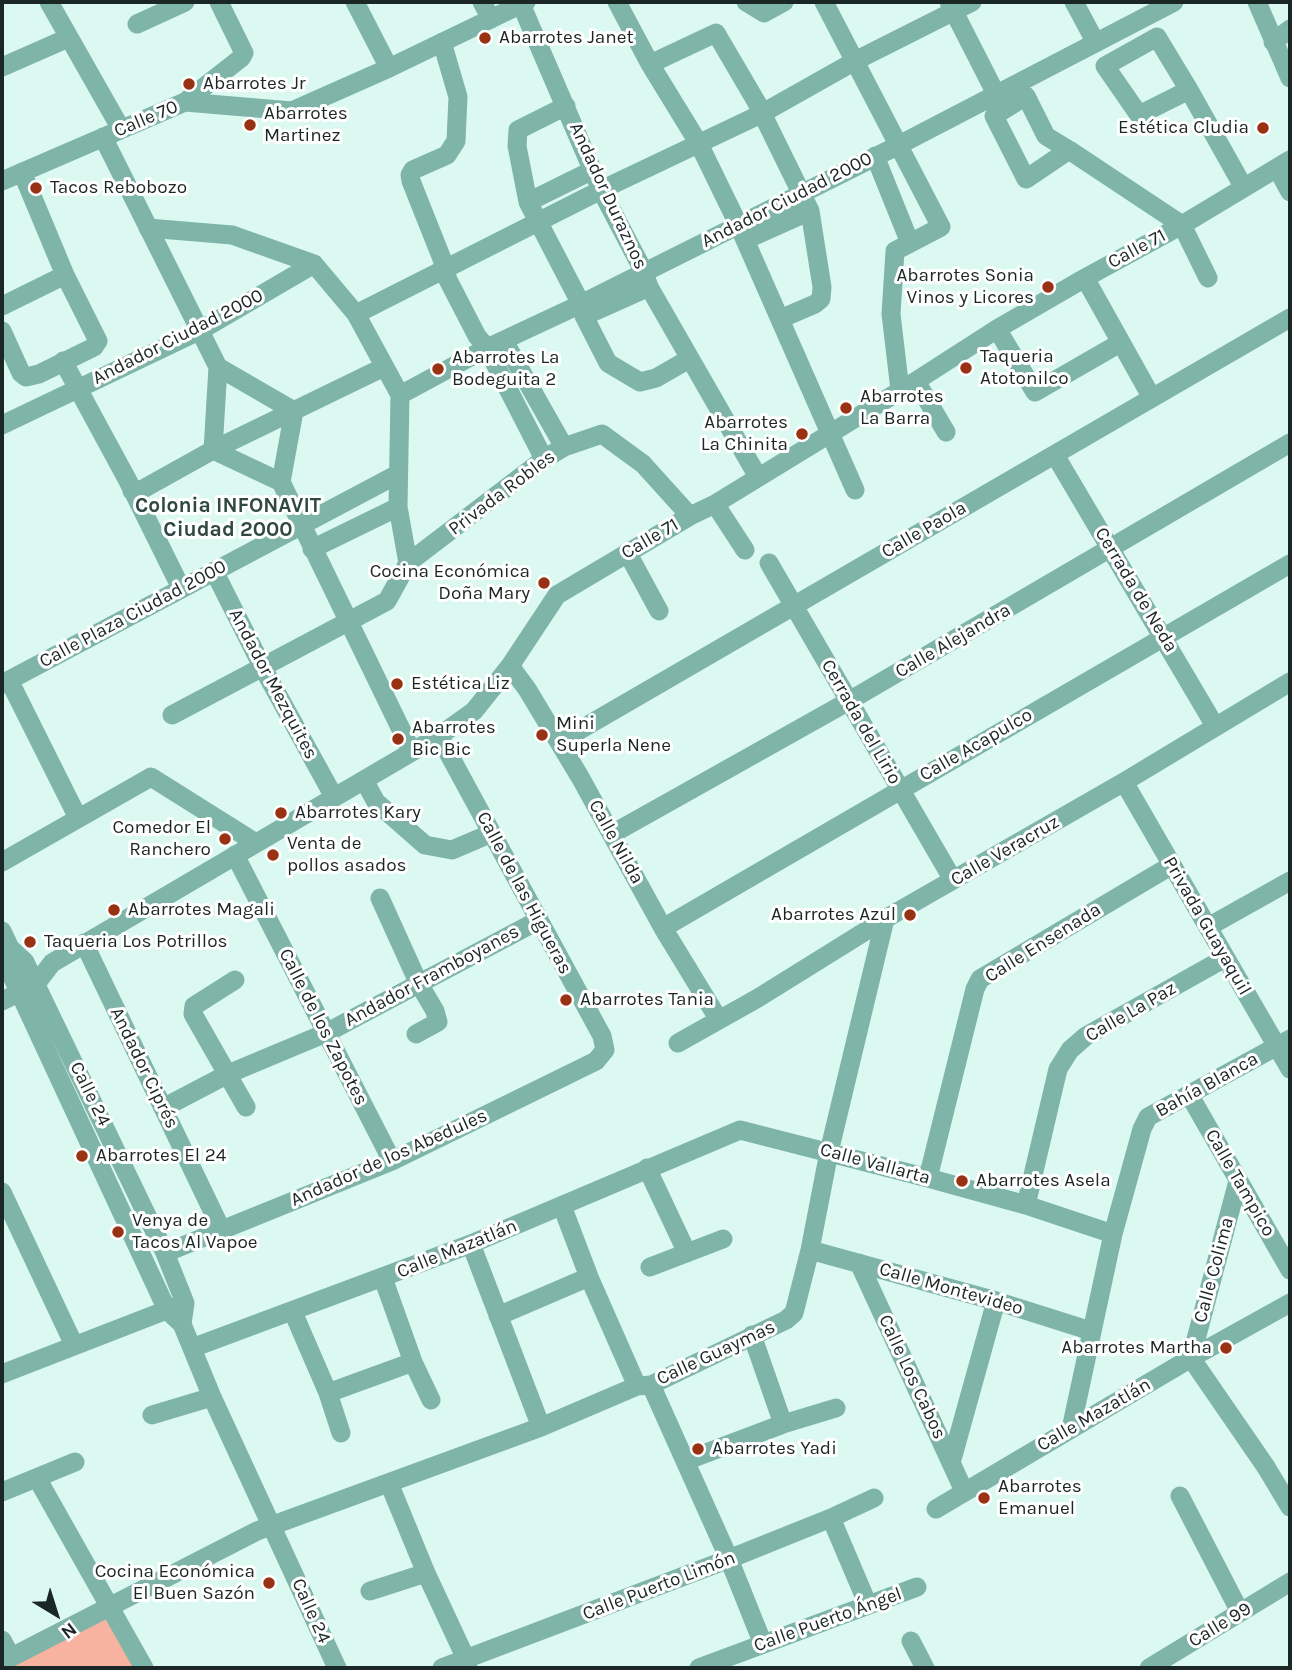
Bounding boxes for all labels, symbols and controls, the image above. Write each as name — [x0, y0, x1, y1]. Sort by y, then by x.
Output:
place label: Abarrotes Janet — [499, 27, 634, 49]
marker: Abarrotes Janet — [477, 30, 493, 46]
place label: Abarrotes Jr — [203, 73, 306, 95]
marker: Abarrotes Jr — [181, 76, 197, 92]
street label: Calle 70 — [111, 95, 181, 143]
place label: Abarrotes Martinez — [264, 103, 348, 147]
marker: Abarrotes Martinez — [242, 117, 258, 133]
place label: Estética Cludia — [1118, 117, 1249, 139]
street label: Andador Duraznos — [564, 119, 652, 273]
marker: Estética Cludia — [1255, 120, 1271, 136]
street label: Andador Ciudad 2000 — [698, 147, 876, 253]
place label: Tacos Rebobozo — [50, 177, 187, 199]
marker: Tacos Rebobozo — [28, 180, 44, 196]
street label: Calle 71 — [1104, 224, 1170, 274]
place label: Abarrotes Sonia Vinos y Licores — [896, 265, 1034, 309]
marker: Abarrotes Sonia Vinos y Licores — [1040, 279, 1056, 295]
street label: Andador Ciudad 2000 — [89, 284, 267, 390]
place label: Taqueria Atotonilco — [980, 346, 1069, 390]
place label: Abarrotes La Bodeguita 2 — [452, 347, 559, 391]
marker: Taqueria Atotonilco — [958, 360, 974, 376]
marker: Abarrotes La Bodeguita 2 — [430, 361, 446, 377]
place label: Abarrotes La Barra — [860, 386, 944, 430]
marker: Abarrotes La Barra — [838, 400, 854, 416]
place label: Abarrotes La Chinita — [701, 412, 788, 456]
marker: Abarrotes La Chinita — [794, 426, 810, 442]
street label: Privada Robles — [444, 445, 560, 541]
district label: Colonia INFONAVIT Ciudad 2000 — [135, 493, 321, 543]
street label: Calle Paola — [878, 497, 970, 563]
street label: Calle 71 — [617, 514, 683, 564]
street label: Cerrada de Neda — [1090, 523, 1182, 657]
street label: Calle Plaza Ciudad 2000 — [36, 555, 230, 673]
place label: Cocina Económica Doña Mary — [370, 561, 530, 605]
marker: Cocina Económica Doña Mary — [536, 575, 552, 591]
street label: Calle Alejandra — [891, 599, 1015, 683]
street label: Andador Mezquites — [224, 605, 322, 763]
street label: Cerrada del Lirio — [816, 656, 906, 788]
place label: Estética Liz — [411, 673, 510, 695]
marker: Estética Liz — [389, 676, 405, 692]
street label: Calle Acapulco — [916, 704, 1036, 786]
place label: Mini Superla Nene — [556, 713, 671, 757]
place label: Abarrotes Bic Bic — [412, 717, 496, 761]
marker: Mini Superla Nene — [534, 727, 550, 743]
marker: Abarrotes Bic Bic — [390, 731, 406, 747]
street label: Calle Nilda — [584, 796, 648, 888]
place label: Abarrotes Kary — [295, 802, 421, 824]
marker: Abarrotes Kary — [273, 805, 289, 821]
street label: Calle de las Higueras — [472, 808, 576, 978]
street label: Calle Veracruz — [947, 811, 1063, 891]
place label: Comedor El Ranchero — [112, 817, 211, 861]
marker: Comedor El Ranchero — [217, 831, 233, 847]
place label: Venta de pollos asados — [287, 833, 407, 877]
marker: Venta de pollos asados — [265, 847, 281, 863]
street label: Privada Guayaquil — [1158, 853, 1256, 999]
street label: Calle Ensenada — [981, 898, 1105, 988]
place label: Abarrotes Magali — [128, 899, 275, 921]
marker: Abarrotes Magali — [106, 902, 122, 918]
place label: Abarrotes Azul — [771, 904, 896, 926]
marker: Abarrotes Azul — [902, 907, 918, 923]
street label: Andador Framboyanes — [341, 920, 523, 1032]
place label: Taqueria Los Potrillos — [44, 931, 228, 953]
marker: Taqueria Los Potrillos — [22, 934, 38, 950]
street label: Calle de los Zapotes — [274, 945, 372, 1109]
street label: Calle La Paz — [1082, 977, 1180, 1047]
place label: Abarrotes Tania — [580, 989, 714, 1011]
marker: Abarrotes Tania — [558, 992, 574, 1008]
street label: Andador Ciprés — [105, 1004, 183, 1132]
street label: Bahía Blanca — [1152, 1047, 1262, 1123]
street label: Calle 24 — [65, 1058, 115, 1130]
street label: Andador de los Abedules — [287, 1104, 491, 1212]
street label: Calle Tampico — [1200, 1125, 1280, 1241]
street label: Calle Vallarta — [817, 1138, 933, 1190]
place label: Abarrotes El 24 — [96, 1145, 226, 1167]
marker: Abarrotes El 24 — [74, 1148, 90, 1164]
place label: Abarrotes Asela — [976, 1170, 1111, 1192]
marker: Abarrotes Asela — [954, 1173, 970, 1189]
place label: Venya de Tacos Al Vapoe — [132, 1210, 258, 1254]
street label: Calle Mazatlán — [394, 1215, 520, 1283]
street label: Calle Colima — [1189, 1215, 1239, 1325]
marker: Venya de Tacos Al Vapoe — [110, 1224, 126, 1240]
street label: Calle Montevideo — [877, 1258, 1025, 1320]
street label: Calle Los Cabos — [873, 1311, 951, 1443]
street label: Calle Guaymas — [653, 1316, 779, 1390]
place label: Abarrotes Martha — [1061, 1337, 1212, 1359]
marker: Abarrotes Martha — [1218, 1340, 1234, 1356]
street label: Calle Mazatlán — [1033, 1373, 1155, 1457]
place label: Abarrotes Yadi — [712, 1438, 837, 1460]
marker: Abarrotes Yadi — [690, 1441, 706, 1457]
place label: Abarrotes Emanuel — [998, 1476, 1082, 1520]
marker: Abarrotes Emanuel — [976, 1490, 992, 1506]
street label: Calle Puerto Limón — [579, 1546, 739, 1626]
place label: Cocina Económica El Buen Sazón — [95, 1561, 255, 1605]
marker: Cocina Económica El Buen Sazón — [261, 1575, 277, 1591]
street label: Calle 24 — [287, 1575, 335, 1647]
north arrow — [21, 1579, 91, 1649]
street label: Calle Puerto Ángel — [751, 1583, 905, 1657]
street label: Calle 99 — [1185, 1597, 1255, 1653]
text: N — [57, 1618, 81, 1643]

